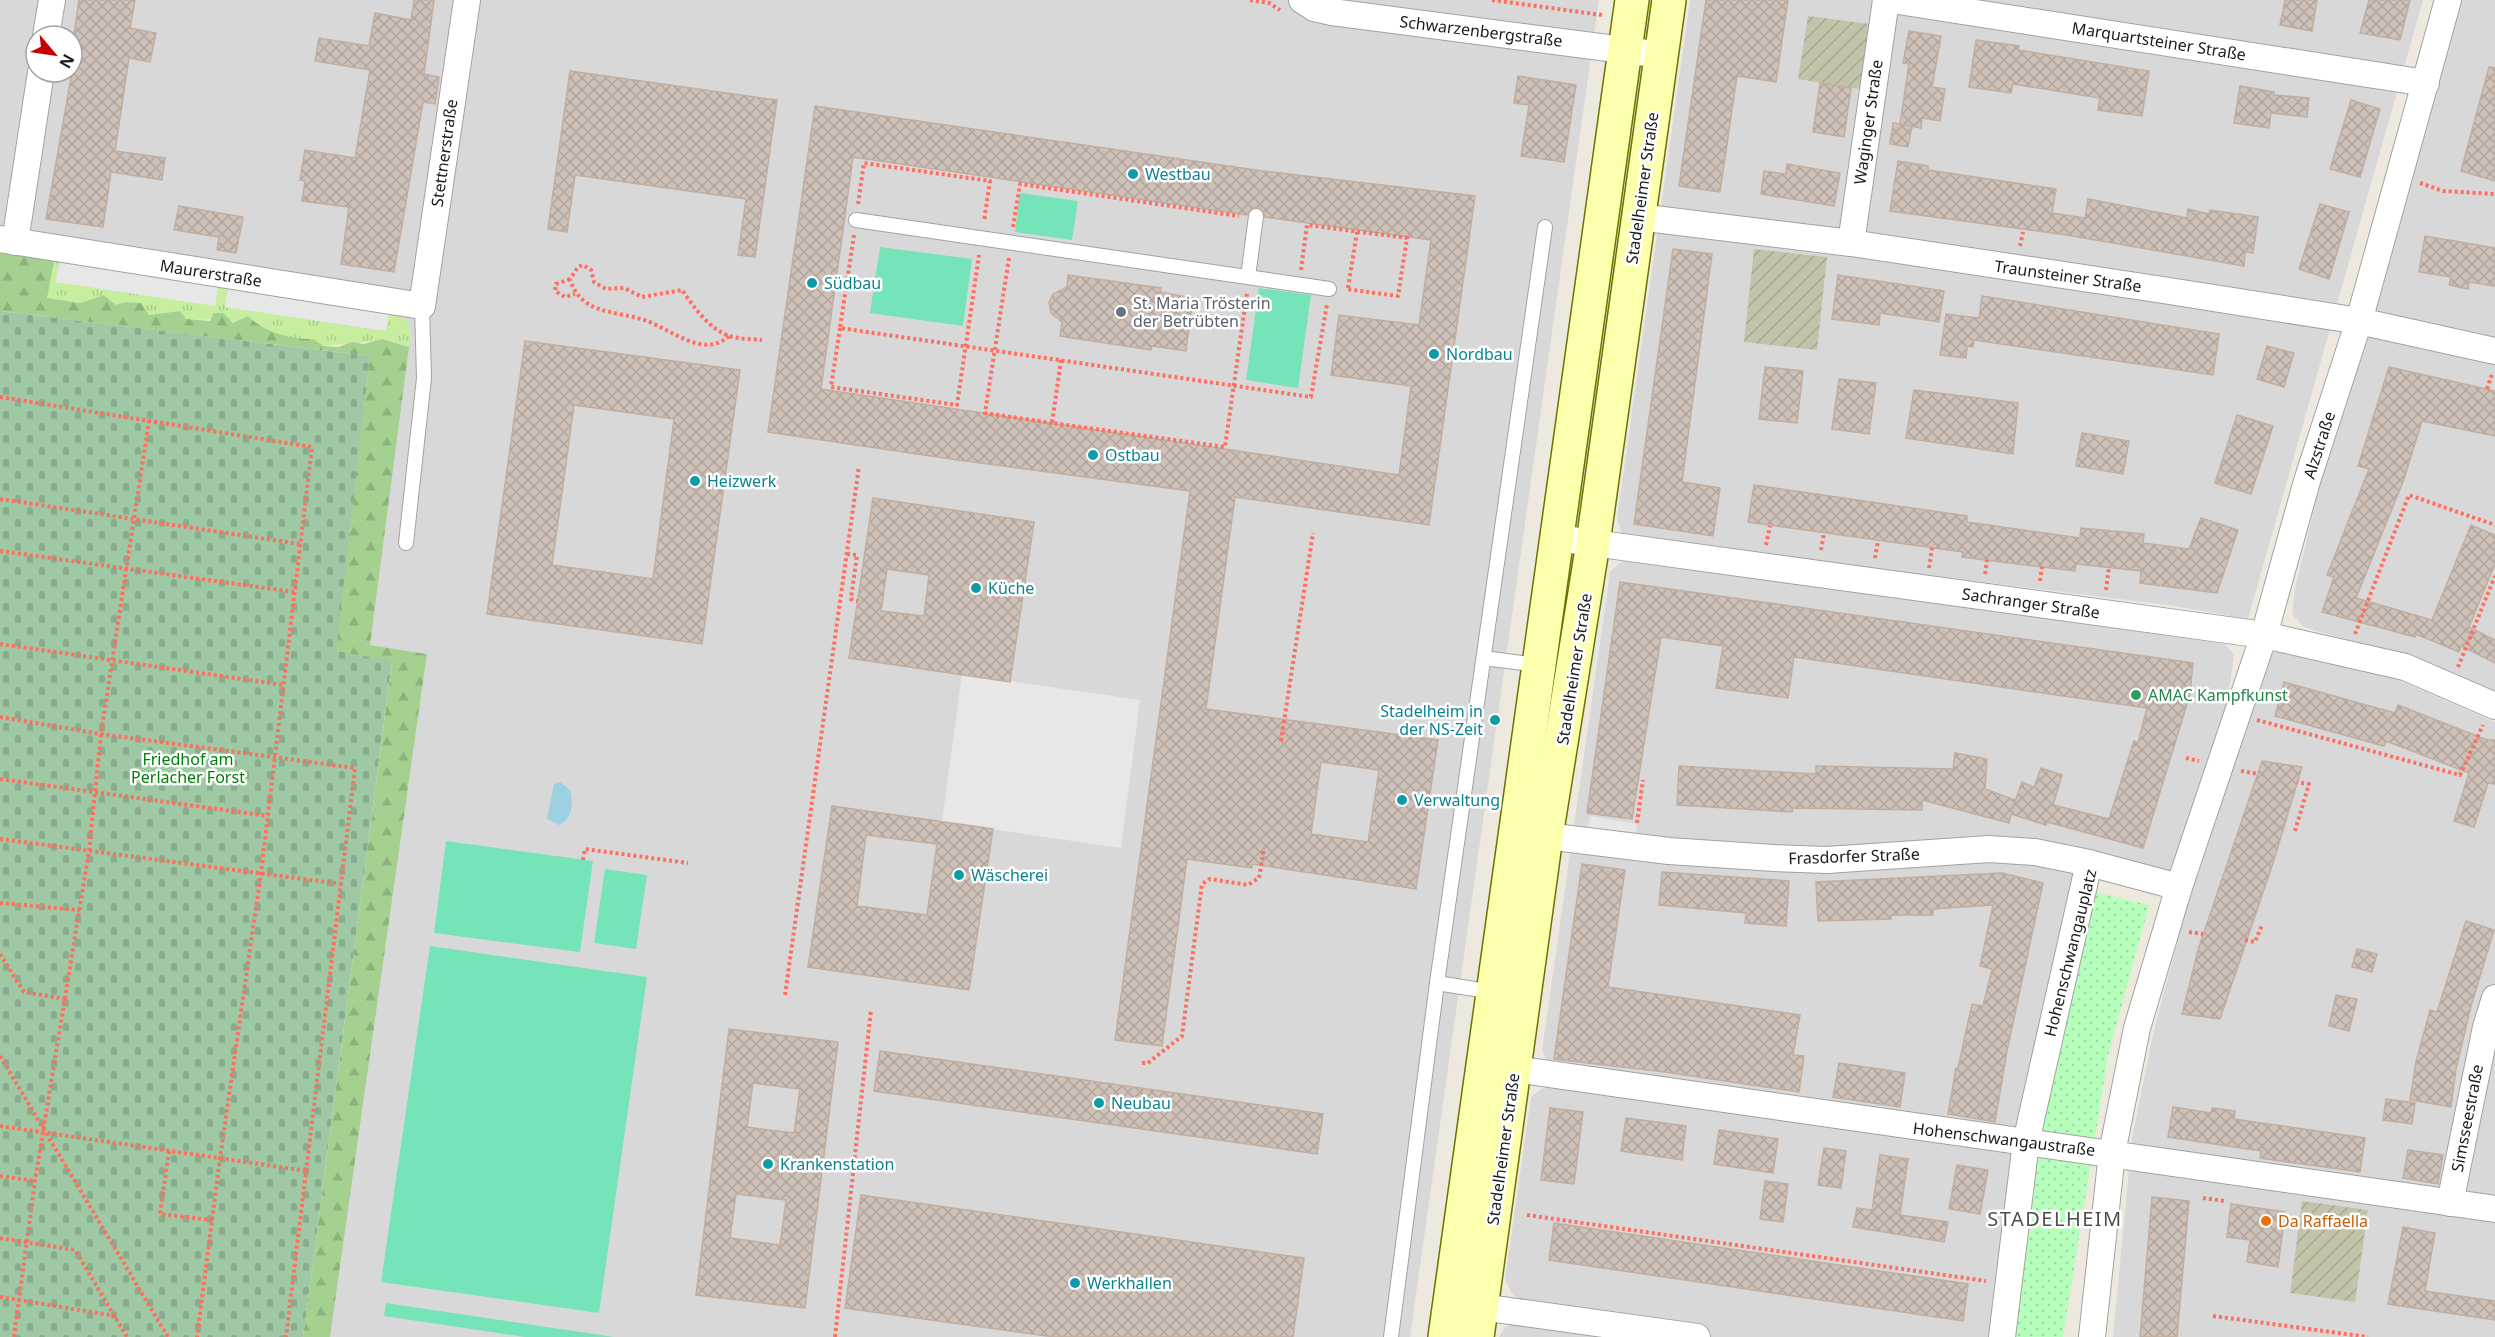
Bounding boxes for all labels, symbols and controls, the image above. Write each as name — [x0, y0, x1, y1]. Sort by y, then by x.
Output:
street label: Schwarzenbergstraße — [1398, 10, 1564, 52]
street label: Marquartsteiner Straße — [2070, 16, 2248, 66]
north arrow — [24, 24, 84, 84]
text: N — [54, 50, 80, 72]
street label: Waginger Straße — [1848, 58, 1888, 186]
street label: Stettnerstraße — [426, 98, 462, 208]
street label: Stadelheimer Straße — [1620, 111, 1664, 265]
place label: Westbau — [1145, 163, 1211, 185]
marker: Westbau — [1126, 167, 1140, 181]
street label: Maurerstraße — [158, 254, 264, 292]
street label: Traunsteiner Straße — [1993, 255, 2143, 297]
place label: Südbau — [824, 272, 881, 294]
marker: Südbau — [805, 276, 819, 290]
place label: St. Maria Trösterin der Betrübten — [1133, 292, 1271, 332]
marker: St. Maria Trösterin der Betrübten — [1114, 305, 1128, 319]
place label: Nordbau — [1446, 343, 1513, 365]
marker: Nordbau — [1427, 347, 1441, 361]
street label: Alzstraße — [2298, 408, 2340, 482]
place label: Ostbau — [1105, 444, 1160, 466]
marker: Ostbau — [1086, 448, 1100, 462]
place label: Heizwerk — [707, 470, 777, 492]
marker: Heizwerk — [688, 474, 702, 488]
place label: Küche — [988, 577, 1034, 599]
marker: Küche — [969, 581, 983, 595]
street label: Sachranger Straße — [1961, 582, 2101, 624]
street label: Stadelheimer Straße — [1551, 592, 1597, 746]
place label: AMAC Kampfkunst — [2148, 684, 2288, 706]
marker: AMAC Kampfkunst — [2129, 688, 2143, 702]
place label: Stadelheim in der NS-Zeit — [1380, 700, 1483, 740]
marker: Stadelheim in der NS-Zeit — [1488, 713, 1502, 727]
park label: Friedhof am Perlacher Forst — [131, 748, 245, 788]
place label: Verwaltung — [1414, 789, 1500, 811]
marker: Verwaltung — [1395, 793, 1409, 807]
street label: Frasdorfer Straße — [1788, 843, 1920, 869]
place label: Wäscherei — [971, 864, 1048, 886]
street label: Hohenschwangauplatz — [2039, 867, 2101, 1039]
marker: Wäscherei — [952, 868, 966, 882]
street label: Simsseestraße — [2446, 1062, 2488, 1174]
street label: Stadelheimer Straße — [1481, 1072, 1525, 1226]
place label: Neubau — [1111, 1092, 1171, 1114]
marker: Neubau — [1092, 1096, 1106, 1110]
street label: Hohenschwangaustraße — [1912, 1117, 2096, 1161]
place label: Krankenstation — [780, 1153, 894, 1175]
marker: Krankenstation — [761, 1157, 775, 1171]
district label: STADELHEIM — [1987, 1205, 2123, 1232]
place label: Da Raffaella — [2278, 1210, 2368, 1232]
marker: Da Raffaella — [2259, 1214, 2273, 1228]
place label: Werkhallen — [1087, 1272, 1172, 1294]
marker: Werkhallen — [1068, 1276, 1082, 1290]

